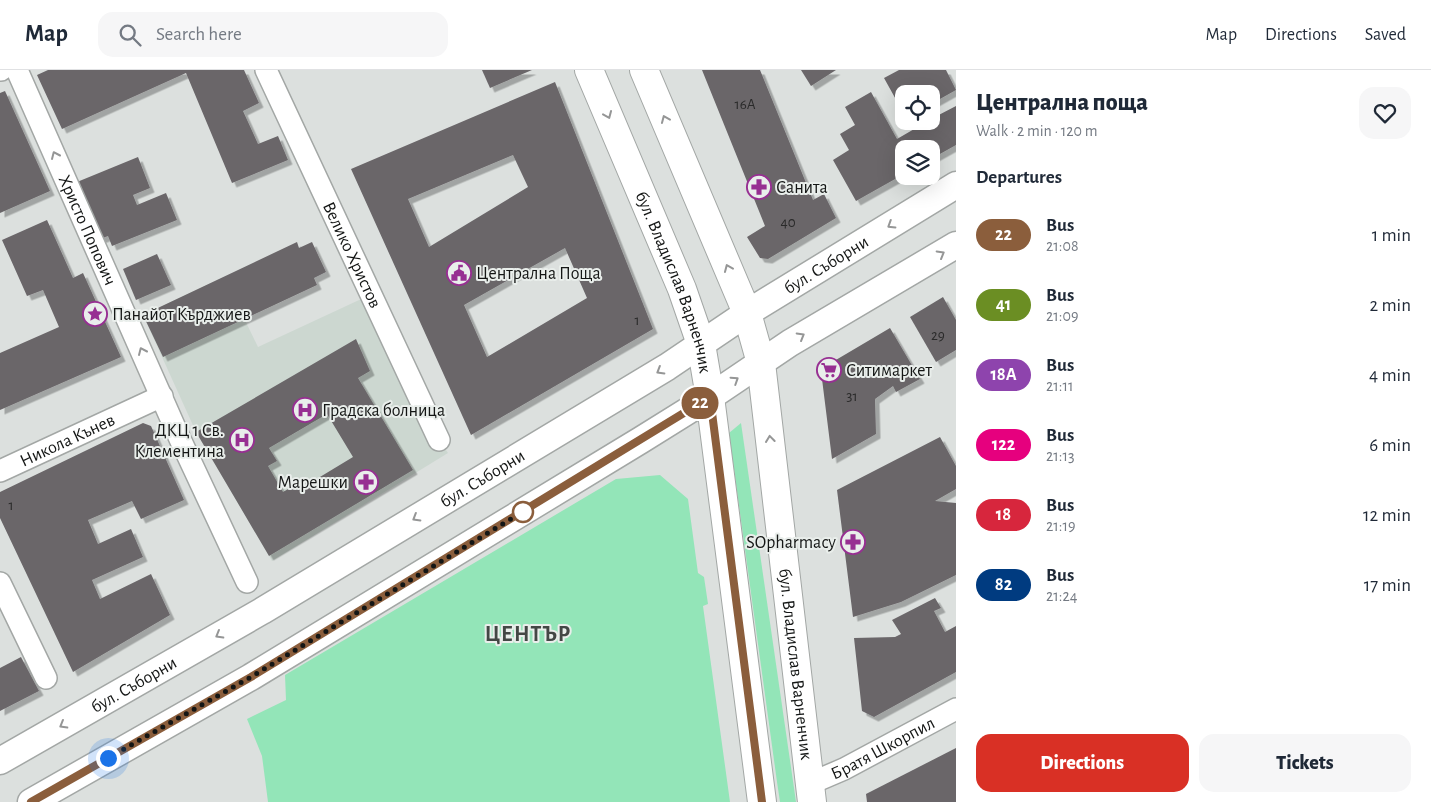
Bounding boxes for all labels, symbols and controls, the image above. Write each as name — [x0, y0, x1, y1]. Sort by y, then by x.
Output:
search box — [98, 12, 448, 57]
icon: search — [116, 21, 144, 49]
text: Map — [25, 22, 68, 46]
text: Search here — [156, 25, 242, 44]
text: Map — [1206, 26, 1237, 44]
text: Directions — [1265, 26, 1337, 44]
text: Saved — [1365, 26, 1406, 44]
map controls — [895, 85, 940, 185]
button: locate — [895, 85, 940, 130]
button: heart — [1359, 87, 1411, 139]
text: Централна поща — [976, 91, 1148, 115]
house number: 16А — [734, 97, 756, 112]
one-way arrow — [602, 110, 613, 119]
one-way arrow — [661, 115, 671, 124]
text: Walk · 2 min · 120 m — [976, 123, 1097, 139]
button: layers — [895, 140, 940, 185]
one-way arrow — [50, 151, 61, 160]
text: Departures — [976, 168, 1062, 187]
street label: Христо Попович — [55, 173, 119, 288]
pharmacy icon: Санита — [746, 174, 772, 200]
place label: Санита — [776, 179, 828, 197]
street label: бул. Владислав Варненчик — [632, 189, 714, 375]
street label: Велико Христов — [319, 199, 384, 311]
house number: 40 — [780, 215, 796, 230]
text: Bus — [1046, 216, 1074, 235]
one-way arrow — [887, 219, 896, 229]
text: 22 — [995, 226, 1012, 244]
text: 1 min — [1372, 226, 1411, 245]
street label: бул. Съборни — [781, 233, 872, 298]
text: 21:08 — [1046, 238, 1078, 254]
one-way arrow — [936, 250, 945, 260]
public building icon: Централна Поща — [446, 260, 472, 286]
one-way arrow — [724, 264, 735, 273]
place label: Централна Поща — [476, 265, 601, 283]
text: Bus — [1046, 286, 1074, 305]
text: 41 — [996, 296, 1011, 314]
text: 2 min — [1370, 296, 1411, 315]
place icon: Панайот Кърджиев — [82, 301, 108, 327]
place label: Панайот Кърджиев — [112, 306, 251, 324]
text: 21:09 — [1046, 308, 1078, 324]
house number: 1 — [634, 313, 640, 328]
house number: 29 — [931, 328, 945, 343]
one-way arrow — [796, 332, 805, 342]
one-way arrow — [137, 347, 148, 356]
text: Bus — [1046, 356, 1074, 375]
supermarket icon: Ситимаркет — [816, 357, 842, 383]
place label: Ситимаркет — [846, 362, 932, 380]
one-way arrow — [657, 364, 666, 374]
text: 18А — [990, 366, 1017, 384]
text: 4 min — [1369, 366, 1411, 385]
one-way arrow — [730, 377, 739, 386]
text: 21:11 — [1046, 378, 1073, 394]
line badge: 22 — [678, 387, 722, 419]
house number: 31 — [846, 389, 858, 404]
text: 22 — [692, 394, 708, 412]
hospital icon: Градска болница — [292, 397, 318, 423]
place label: Градска болница — [322, 401, 445, 420]
street label: Никола Кънев — [17, 411, 118, 471]
place label: ДКЦ 1 Св. Клементина — [134, 422, 224, 461]
text: Bus — [1046, 426, 1074, 445]
hospital icon: ДКЦ 1 Св. Клементина — [229, 427, 255, 453]
one-way arrow — [765, 435, 776, 443]
text: 122 — [992, 436, 1015, 454]
text: 6 min — [1369, 436, 1411, 455]
street label: бул. Съборни — [437, 447, 528, 511]
text: 21:13 — [1046, 448, 1075, 464]
pharmacy icon: Марешки — [353, 469, 379, 495]
place label: Марешки — [277, 474, 348, 492]
text: Bus — [1046, 496, 1074, 515]
house number: 1 — [8, 498, 14, 513]
unlabelled marker — [512, 501, 534, 523]
text: 18 — [996, 506, 1011, 524]
text: 12 min — [1363, 506, 1411, 525]
one-way arrow — [413, 511, 422, 521]
text: 21:19 — [1046, 518, 1075, 534]
pharmacy icon: SOpharmacy — [840, 529, 866, 555]
place label: SOpharmacy — [746, 534, 836, 552]
text: Bus — [1046, 566, 1074, 585]
street label: бул. Владислав Варненчик — [775, 567, 815, 762]
text: 82 — [995, 576, 1012, 594]
text: 17 min — [1364, 576, 1411, 595]
text: 21:24 — [1046, 588, 1077, 604]
district label: ЦЕНТЪР — [485, 623, 571, 645]
one-way arrow — [215, 628, 224, 638]
street label: бул. Съборни — [88, 654, 180, 717]
street label: Братя Шкорпил — [829, 714, 938, 783]
one-way arrow — [59, 718, 68, 728]
button: Directions — [976, 734, 1189, 792]
button: Tickets — [1199, 734, 1411, 792]
your location — [96, 746, 121, 771]

